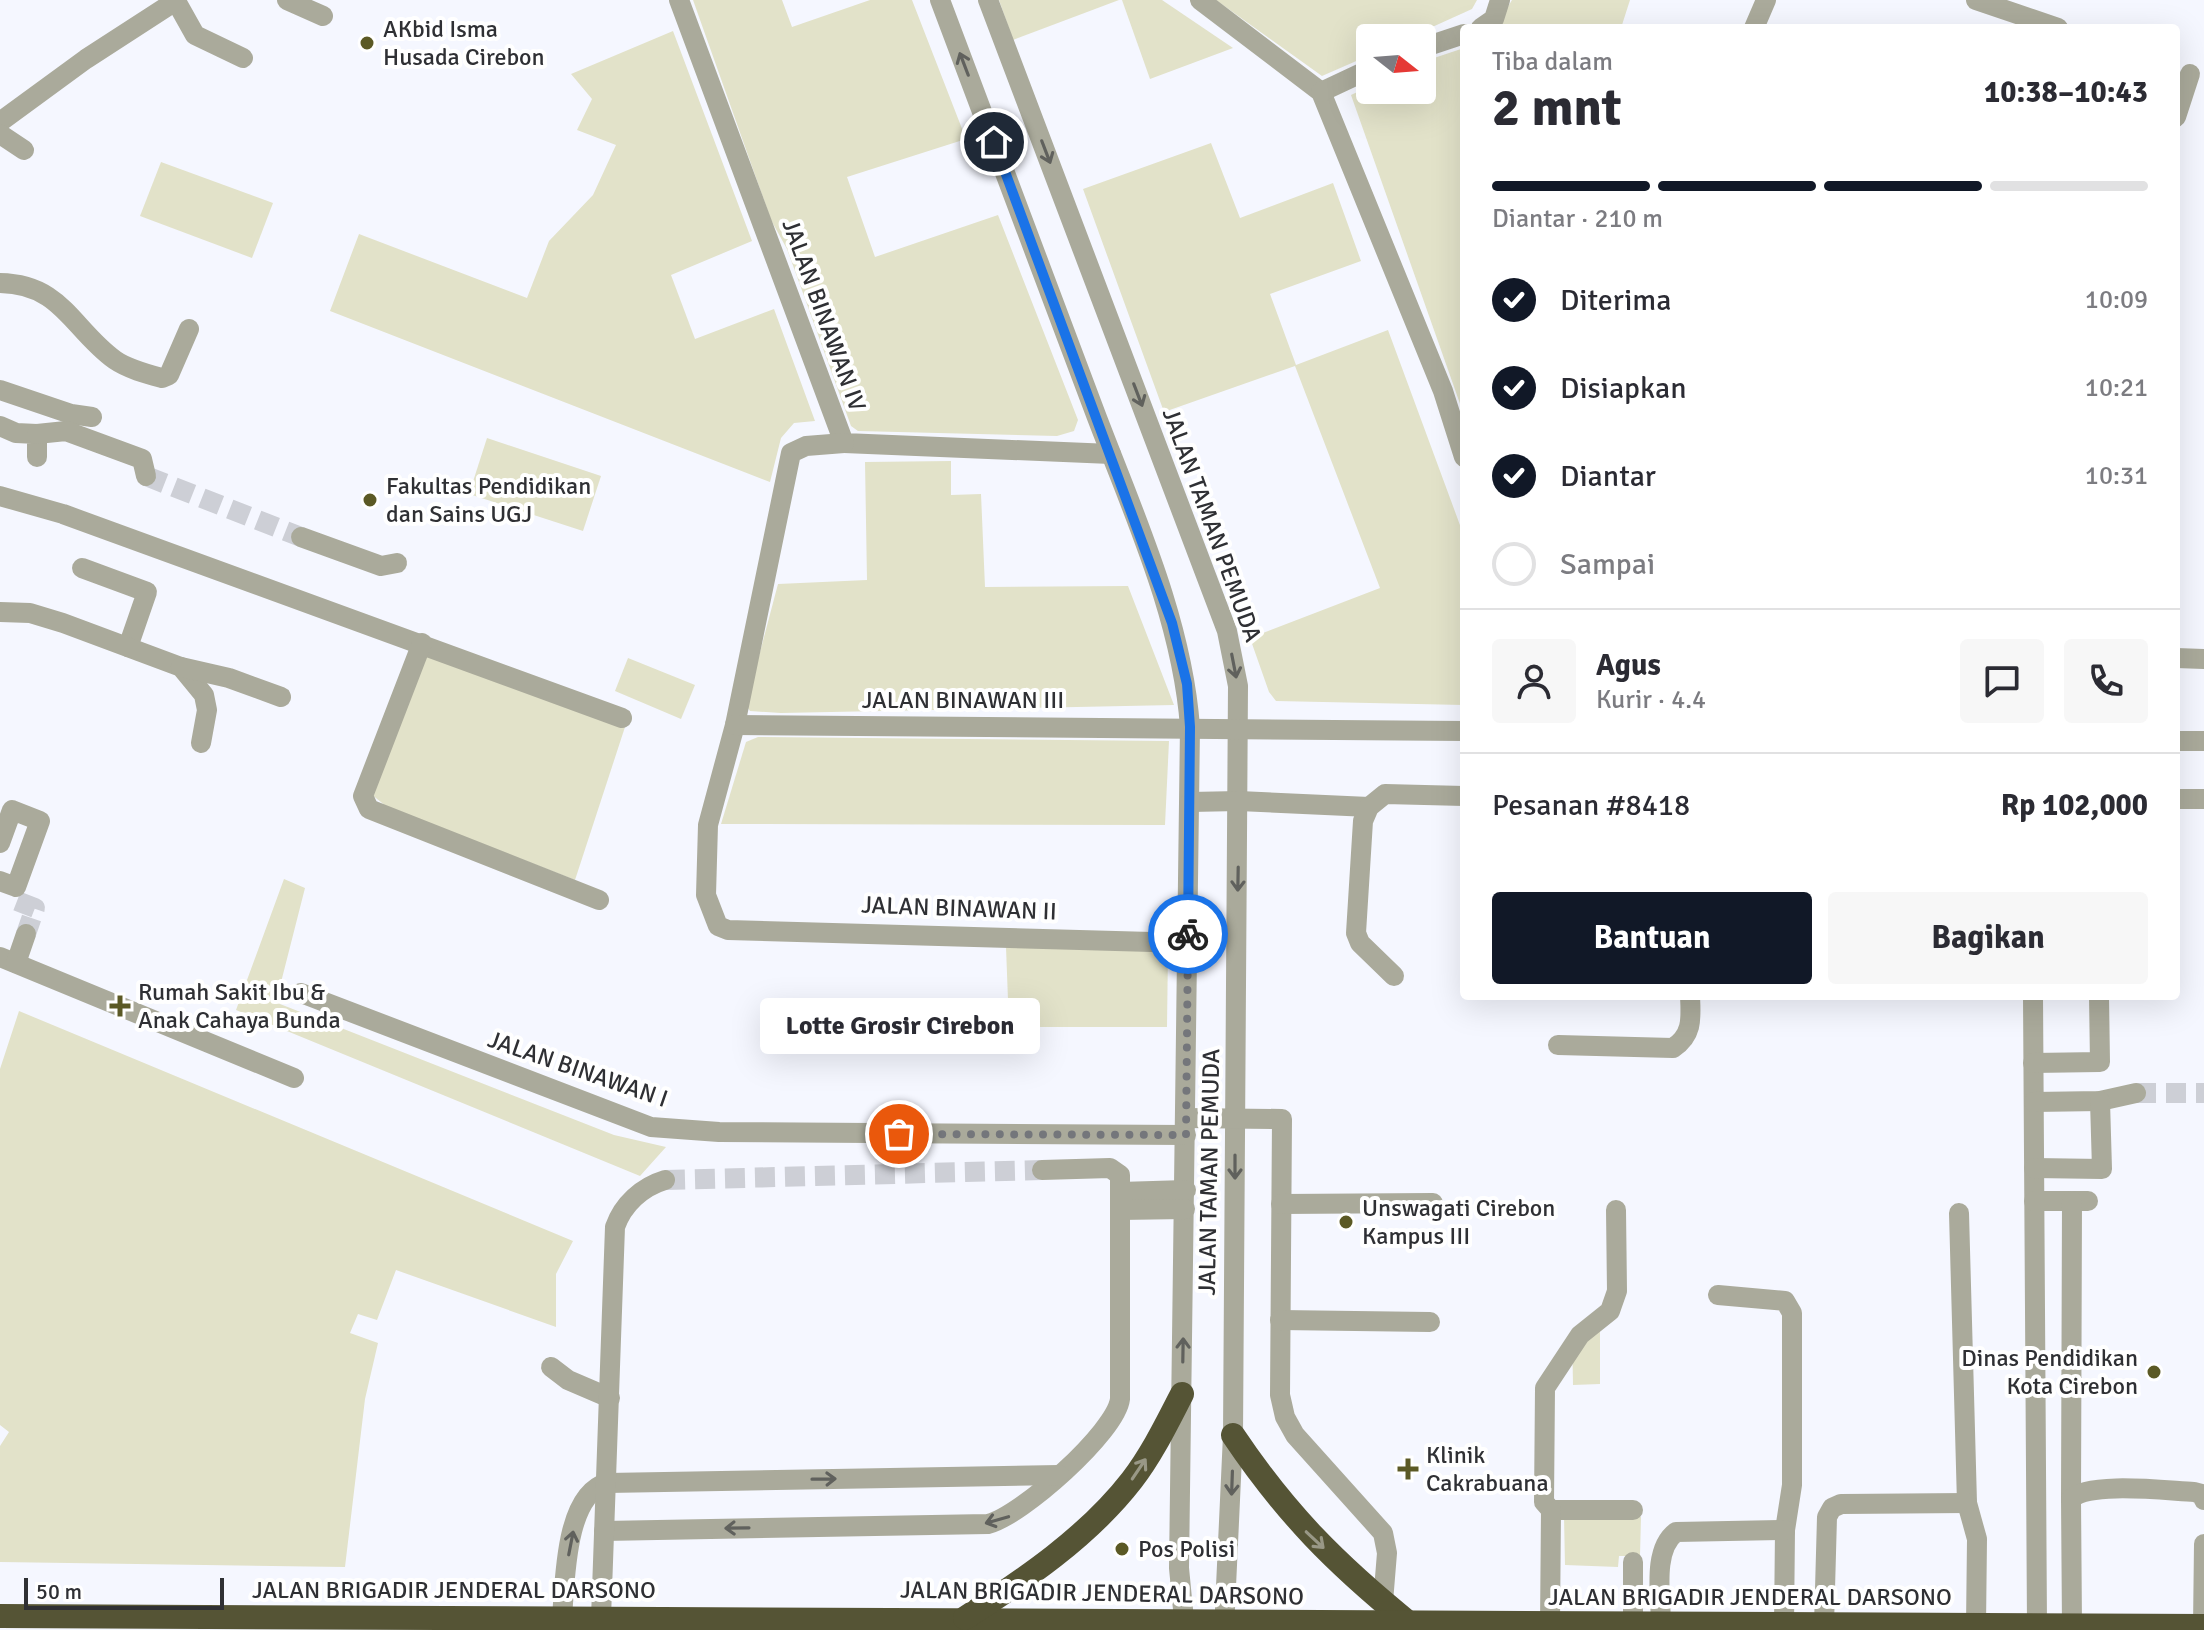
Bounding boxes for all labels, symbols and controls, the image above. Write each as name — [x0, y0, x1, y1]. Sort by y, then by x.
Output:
place label: AKbid Isma Husada Cirebon — [383, 14, 545, 72]
north arrow — [1356, 24, 1436, 104]
map controls — [1356, 24, 1436, 104]
marker: AKbid Isma Husada Cirebon — [358, 34, 376, 52]
text: Tiba dalam — [1492, 46, 1613, 78]
one-way arrow — [956, 52, 970, 77]
text: 10:38–10:43 — [1984, 74, 2148, 111]
text: 2 mnt — [1492, 76, 1621, 140]
pin — [960, 108, 1028, 176]
icon: home — [972, 120, 1016, 164]
one-way arrow — [1040, 139, 1054, 163]
text: Diantar · 210 m — [1492, 203, 1663, 235]
street label: JALAN BINAWAN IV — [775, 215, 873, 415]
icon: check — [1492, 278, 1536, 322]
text: Diterima — [1560, 282, 1671, 319]
text: 10:09 — [2085, 284, 2148, 316]
icon: check — [1492, 366, 1536, 410]
text: Disiapkan — [1560, 370, 1687, 407]
text: 10:21 — [2085, 372, 2148, 404]
one-way arrow — [1132, 382, 1146, 407]
street label: JALAN TAMAN PEMUDA — [1156, 404, 1268, 646]
icon: check — [1492, 454, 1536, 498]
text: Diantar — [1560, 458, 1656, 495]
text: 10:31 — [2085, 460, 2148, 492]
place label: Fakultas Pendidikan dan Sains UGJ — [386, 471, 591, 529]
marker: Fakultas Pendidikan dan Sains UGJ — [361, 491, 379, 509]
text: Sampai — [1560, 546, 1655, 583]
button: person — [1492, 639, 1576, 723]
button: chat — [1960, 639, 2044, 723]
button: phone — [2064, 639, 2148, 723]
text: Agus — [1596, 647, 1661, 684]
one-way arrow — [1227, 652, 1242, 678]
text: Kurir · 4.4 — [1596, 684, 1706, 716]
street label: JALAN BINAWAN III — [862, 685, 1064, 715]
text: Pesanan #8418 — [1492, 787, 1690, 824]
text: Rp 102,000 — [2001, 787, 2148, 824]
one-way arrow — [1230, 865, 1246, 892]
street label: JALAN BINAWAN II — [861, 890, 1057, 926]
button: Bantuan — [1492, 892, 1812, 984]
button: Bagikan — [1828, 892, 2148, 984]
courier — [1148, 894, 1228, 974]
icon: bike — [1166, 912, 1210, 956]
place label: Rumah Sakit Ibu & Anak Cahaya Bunda — [138, 977, 341, 1035]
marker: Rumah Sakit Ibu & Anak Cahaya Bunda — [109, 995, 131, 1017]
callout: Lotte Grosir Cirebon — [759, 998, 1039, 1054]
text: Lotte Grosir Cirebon — [786, 1010, 1014, 1042]
street label: JALAN BINAWAN I — [484, 1024, 672, 1114]
street label: JALAN TAMAN PEMUDA — [1192, 1048, 1226, 1296]
pin — [865, 1100, 933, 1168]
icon: bag — [877, 1112, 921, 1156]
one-way arrow — [1227, 1153, 1243, 1180]
place label: Unswagati Cirebon Kampus III — [1362, 1193, 1555, 1251]
marker: Unswagati Cirebon Kampus III — [1337, 1213, 1355, 1231]
one-way arrow — [1175, 1337, 1190, 1364]
place label: Dinas Pendidikan Kota Cirebon — [1961, 1343, 2138, 1401]
marker: Dinas Pendidikan Kota Cirebon — [2145, 1363, 2163, 1381]
place label: Klinik Cakrabuana — [1426, 1440, 1549, 1498]
marker: Klinik Cakrabuana — [1397, 1458, 1419, 1480]
one-way arrow — [1131, 1459, 1147, 1481]
one-way arrow — [1224, 1469, 1239, 1496]
one-way arrow — [810, 1471, 837, 1487]
one-way arrow — [984, 1513, 1010, 1528]
one-way arrow — [724, 1520, 751, 1536]
one-way arrow — [564, 1530, 579, 1556]
one-way arrow — [1305, 1531, 1325, 1550]
place label: Pos Polisi — [1138, 1534, 1235, 1564]
marker: Pos Polisi — [1113, 1540, 1131, 1558]
scale bar — [24, 1574, 224, 1610]
street label: JALAN BRIGADIR JENDERAL DARSONO — [900, 1574, 1304, 1612]
street label: JALAN BRIGADIR JENDERAL DARSONO — [252, 1575, 656, 1605]
text: 50 m — [36, 1578, 82, 1605]
street label: JALAN BRIGADIR JENDERAL DARSONO — [1548, 1582, 1952, 1612]

